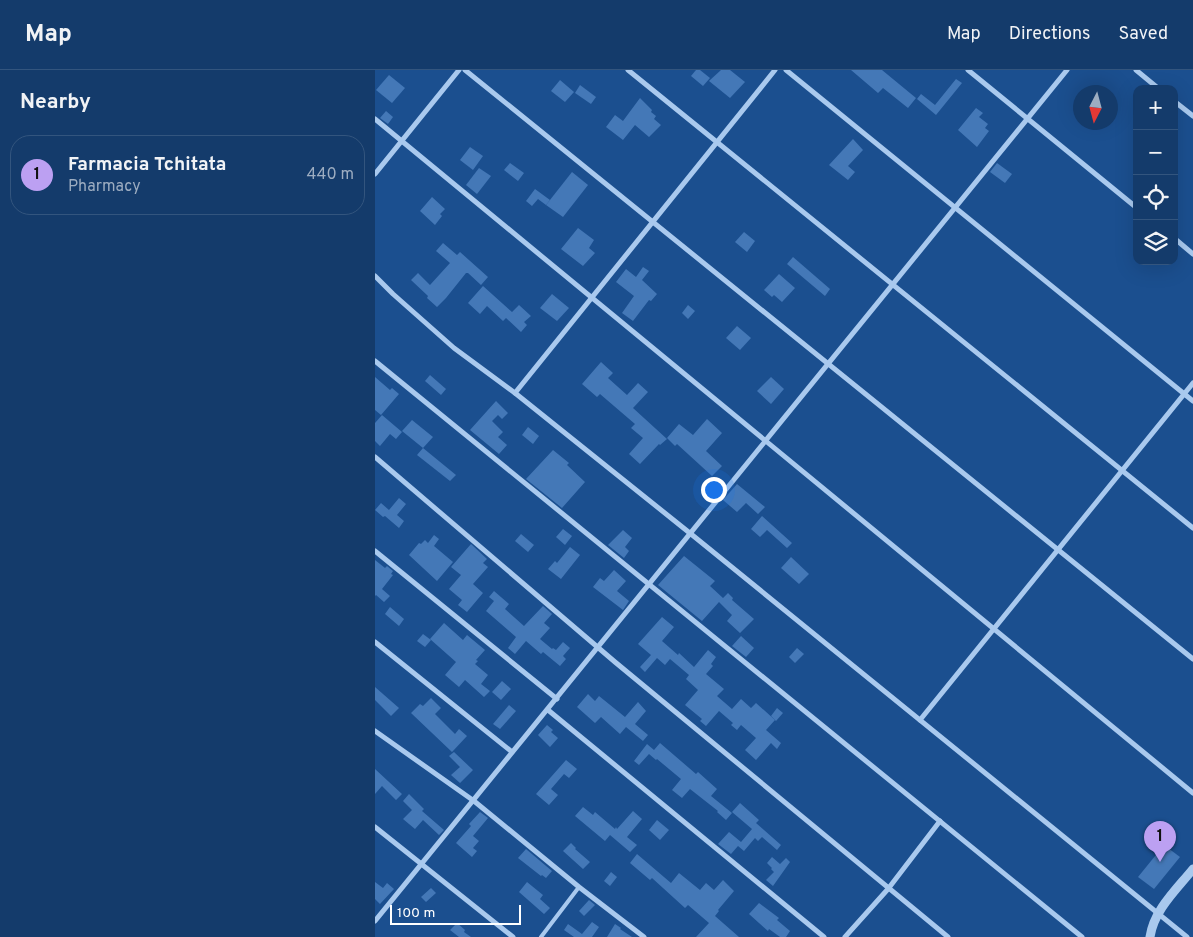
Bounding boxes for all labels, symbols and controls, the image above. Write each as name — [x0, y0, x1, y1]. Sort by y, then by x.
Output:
text: Map — [25, 20, 72, 50]
text: Map — [947, 23, 981, 46]
text: Directions — [1009, 23, 1091, 46]
text: Saved — [1119, 23, 1168, 46]
north arrow — [1073, 85, 1118, 130]
map controls — [1133, 85, 1178, 265]
button: + — [1133, 85, 1178, 130]
text: Nearby — [20, 89, 91, 116]
button: − — [1133, 130, 1178, 175]
text: Farmacia Tchitata — [68, 153, 226, 177]
text: 1 — [34, 165, 40, 185]
text: 440 m — [307, 165, 354, 185]
button: locate — [1133, 175, 1178, 220]
text: Pharmacy — [68, 177, 141, 197]
button: layers — [1133, 220, 1178, 265]
your location — [701, 477, 727, 503]
pin: 1 — [1144, 821, 1176, 862]
scale bar — [390, 902, 521, 925]
text: 100 m — [397, 905, 435, 922]

